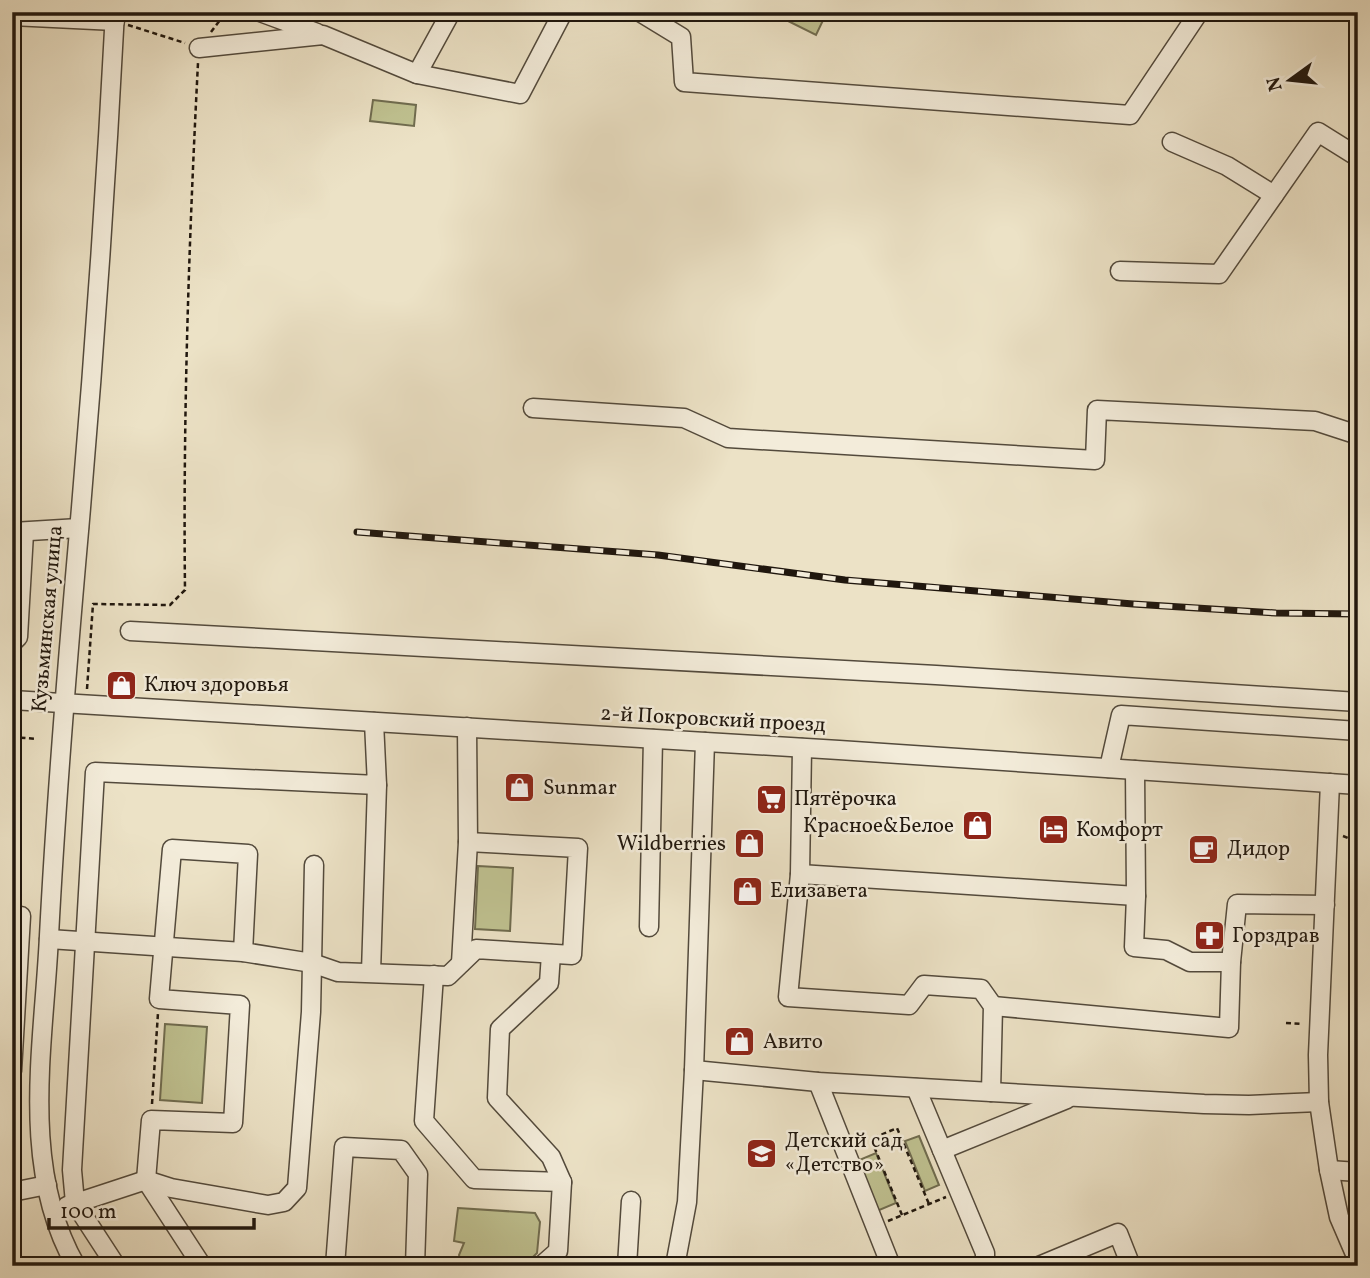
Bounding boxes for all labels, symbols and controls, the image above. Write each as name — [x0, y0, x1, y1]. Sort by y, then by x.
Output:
north arrow — [1254, 46, 1324, 116]
text: N — [1261, 74, 1290, 94]
street label: Кузьминская улица — [25, 524, 71, 714]
shop icon: Ключ здоровья — [104, 668, 138, 702]
place label: Ключ здоровья — [144, 671, 289, 700]
street label: 2-й Покровский проезд — [600, 700, 827, 740]
shop icon: Sunmar — [503, 771, 537, 805]
place label: Sunmar — [543, 774, 617, 803]
supermarket icon: Пятёрочка — [754, 782, 788, 816]
place label: Пятёрочка — [794, 785, 897, 814]
shop icon: Красное&Белое — [960, 809, 994, 843]
place label: Красное&Белое — [803, 812, 954, 841]
hotel icon: Комфорт — [1036, 813, 1070, 847]
place label: Комфорт — [1076, 816, 1163, 845]
shop icon: Wildberries — [732, 827, 766, 861]
place label: Wildberries — [617, 830, 726, 859]
cafe icon: Дидор — [1187, 832, 1221, 866]
place label: Дидор — [1227, 835, 1290, 864]
shop icon: Елизавета — [730, 874, 764, 908]
place label: Елизавета — [770, 877, 868, 906]
pharmacy icon: Горздрав — [1192, 919, 1226, 953]
place label: Горздрав — [1232, 922, 1320, 951]
shop icon: Авито — [723, 1025, 757, 1059]
place label: Авито — [763, 1028, 823, 1057]
place label: Детский сад «Детство» — [785, 1127, 903, 1180]
school or university icon: Детский сад «Детство» — [745, 1136, 779, 1170]
scale bar — [49, 1187, 254, 1231]
text: 100 m — [60, 1198, 117, 1227]

